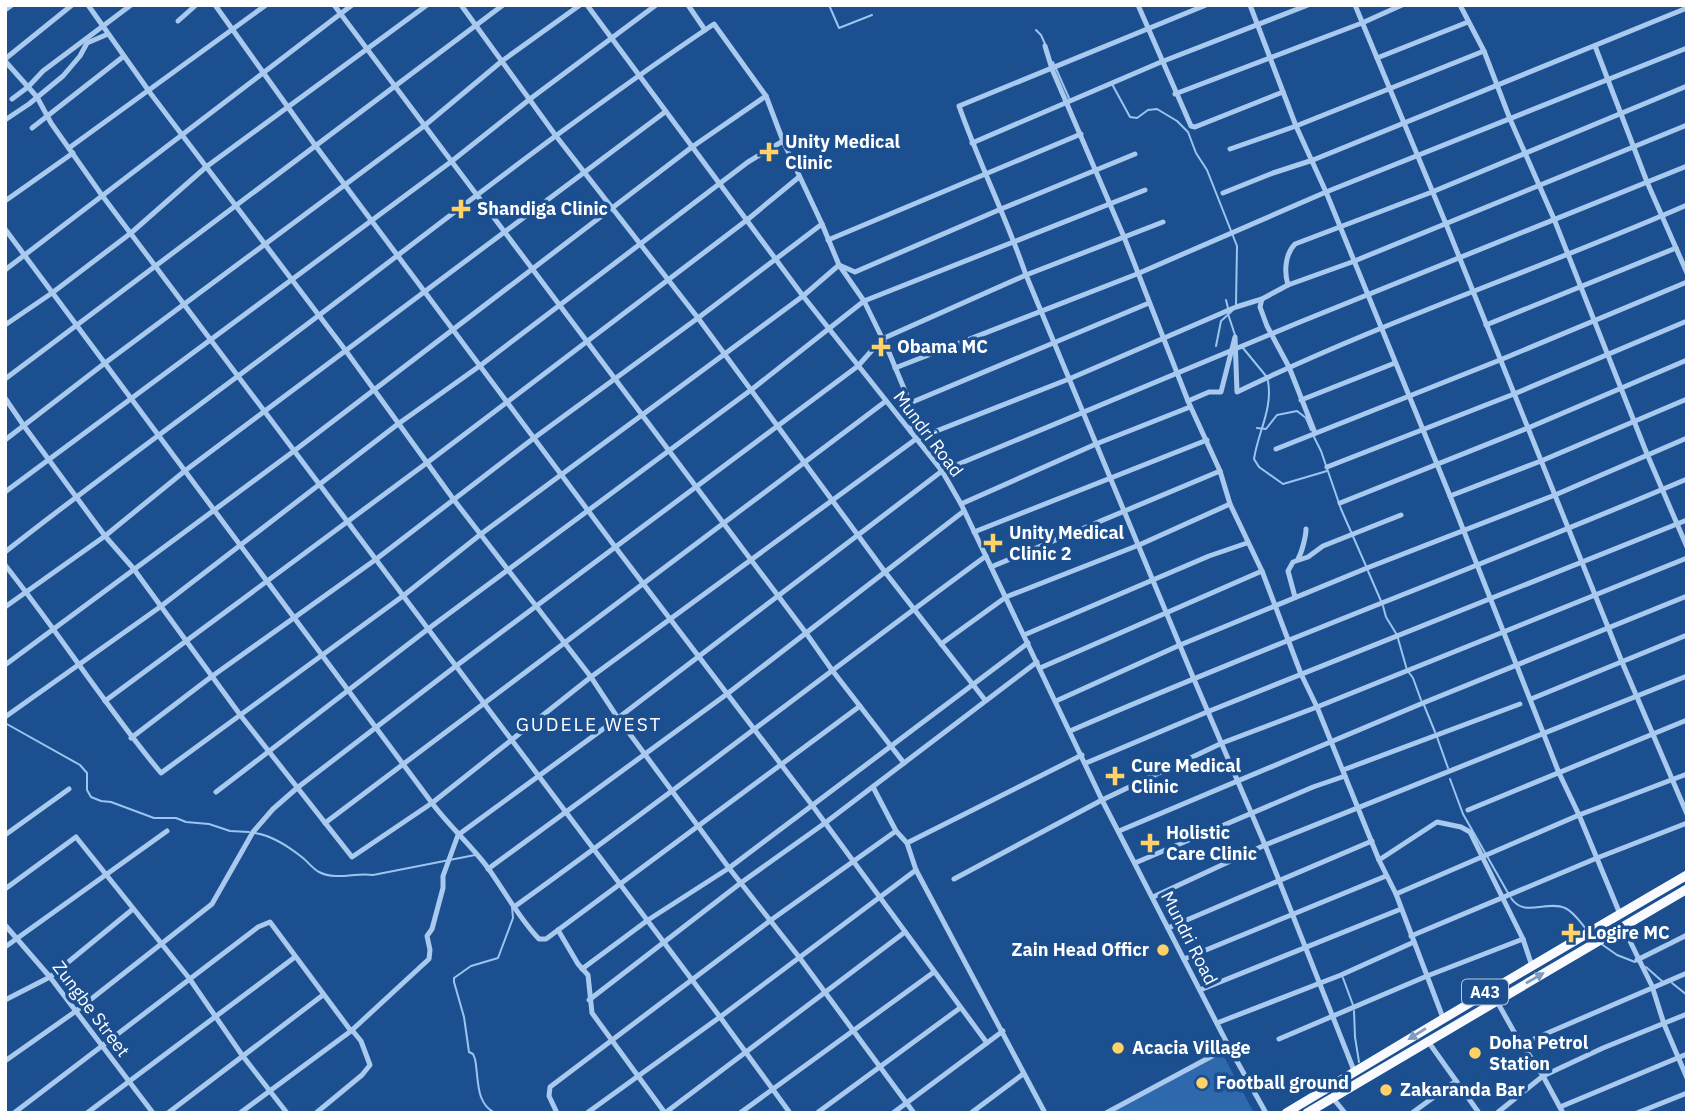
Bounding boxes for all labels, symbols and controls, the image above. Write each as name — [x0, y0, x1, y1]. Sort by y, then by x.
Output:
place label: Unity Medical Clinic — [785, 130, 901, 174]
marker: Unity Medical Clinic — [759, 142, 779, 162]
place label: Shandiga Clinic — [477, 197, 608, 220]
marker: Shandiga Clinic — [451, 199, 471, 219]
place label: Obama MC — [897, 335, 988, 358]
marker: Obama MC — [871, 337, 891, 357]
street label: Mundri Road — [888, 386, 968, 481]
place label: Unity Medical Clinic 2 — [1009, 521, 1125, 565]
marker: Unity Medical Clinic 2 — [983, 533, 1003, 553]
district label: GUDELE WEST — [516, 712, 662, 736]
place label: Cure Medical Clinic — [1131, 754, 1241, 798]
marker: Cure Medical Clinic — [1105, 766, 1125, 786]
place label: Holistic Care Clinic — [1166, 821, 1257, 865]
marker: Holistic Care Clinic — [1140, 833, 1160, 853]
street label: Mundri Road — [1156, 887, 1223, 989]
place label: Logire MC — [1587, 921, 1670, 944]
marker: Logire MC — [1561, 923, 1581, 943]
place label: Zain Head Officr — [1011, 938, 1149, 961]
marker: Zain Head Officr — [1155, 942, 1171, 958]
street label: Zungbe Street — [48, 956, 135, 1061]
one-way arrow — [1525, 972, 1544, 984]
road number: A43 — [1462, 980, 1508, 1004]
one-way arrow — [1407, 1027, 1426, 1040]
place label: Doha Petrol Station — [1489, 1031, 1589, 1075]
place label: Acacia Village — [1132, 1036, 1251, 1059]
marker: Acacia Village — [1110, 1040, 1126, 1056]
marker: Doha Petrol Station — [1467, 1045, 1483, 1061]
place label: Football ground — [1216, 1071, 1349, 1094]
marker: Football ground — [1194, 1075, 1210, 1091]
place label: Zakaranda Bar — [1400, 1078, 1525, 1101]
marker: Zakaranda Bar — [1378, 1082, 1394, 1098]

